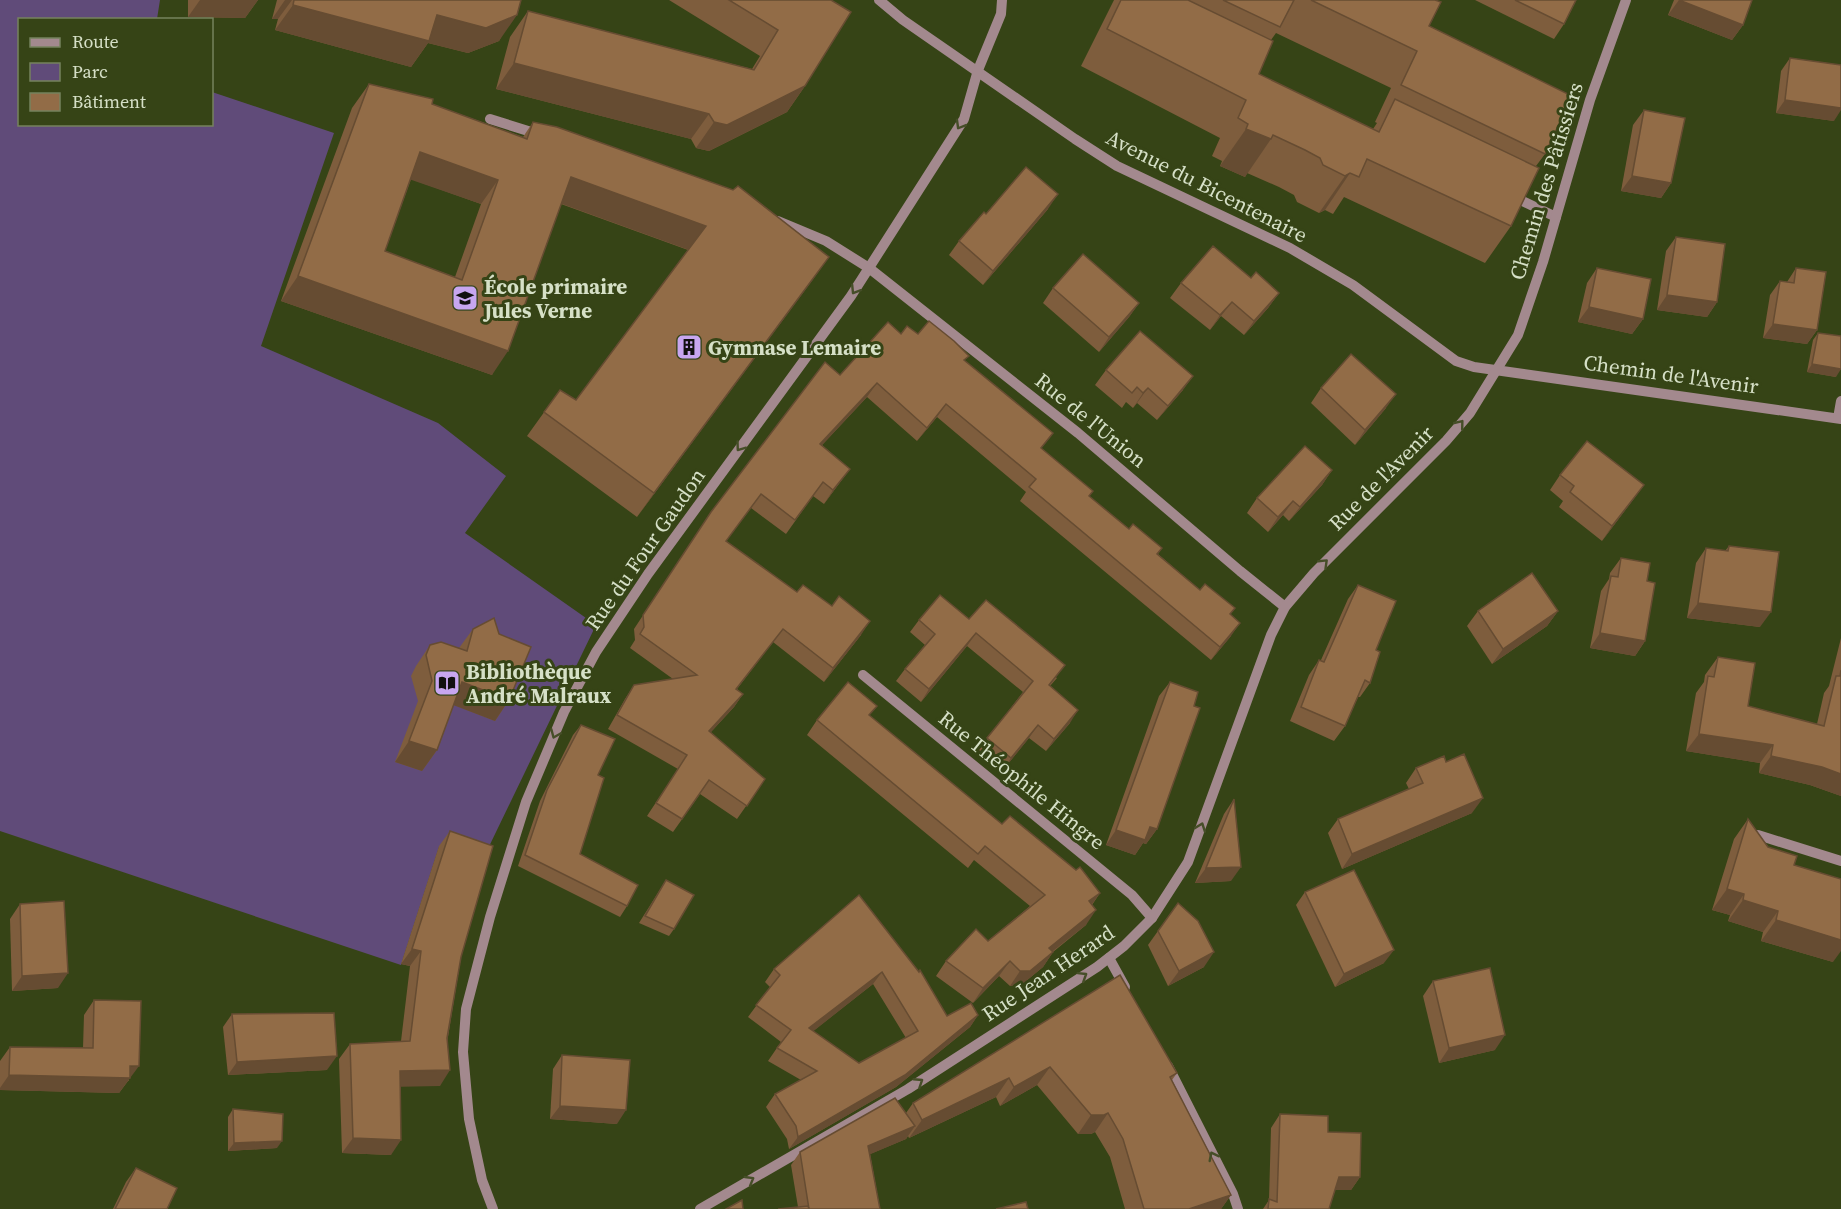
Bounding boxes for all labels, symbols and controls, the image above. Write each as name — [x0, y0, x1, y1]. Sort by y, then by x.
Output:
legend — [18, 18, 213, 126]
text: Route — [72, 29, 119, 54]
text: Parc — [72, 59, 108, 84]
street label: Chemin des Pâtissiers — [1502, 79, 1590, 283]
text: Bâtiment — [72, 89, 146, 114]
one-way arrow — [955, 119, 967, 129]
street label: Avenue du Bicentenaire — [1101, 123, 1313, 249]
place label: École primaire Jules Verne — [482, 272, 627, 325]
school or university icon: École primaire Jules Verne — [450, 283, 480, 313]
one-way arrow — [851, 284, 863, 294]
building icon: Gymnase Lemaire — [674, 332, 704, 362]
place label: Gymnase Lemaire — [708, 333, 881, 362]
street label: Chemin de l'Avenir — [1582, 347, 1760, 401]
street label: Rue de l'Union — [1029, 366, 1153, 474]
street label: Rue de l'Avenir — [1322, 419, 1440, 537]
one-way arrow — [1453, 420, 1464, 431]
one-way arrow — [736, 441, 747, 452]
street label: Rue du Four Gaudon — [578, 462, 712, 636]
one-way arrow — [1317, 559, 1327, 570]
place label: Bibliothèque André Malraux — [466, 657, 612, 710]
library icon: Bibliothèque André Malraux — [432, 668, 462, 698]
street label: Rue Théophile Hingre — [933, 704, 1111, 856]
one-way arrow — [550, 727, 562, 738]
one-way arrow — [1193, 822, 1206, 833]
street label: Rue Jean Herard — [976, 918, 1120, 1028]
one-way arrow — [1077, 972, 1087, 984]
one-way arrow — [912, 1078, 923, 1089]
one-way arrow — [1209, 1151, 1221, 1162]
one-way arrow — [744, 1176, 755, 1187]

